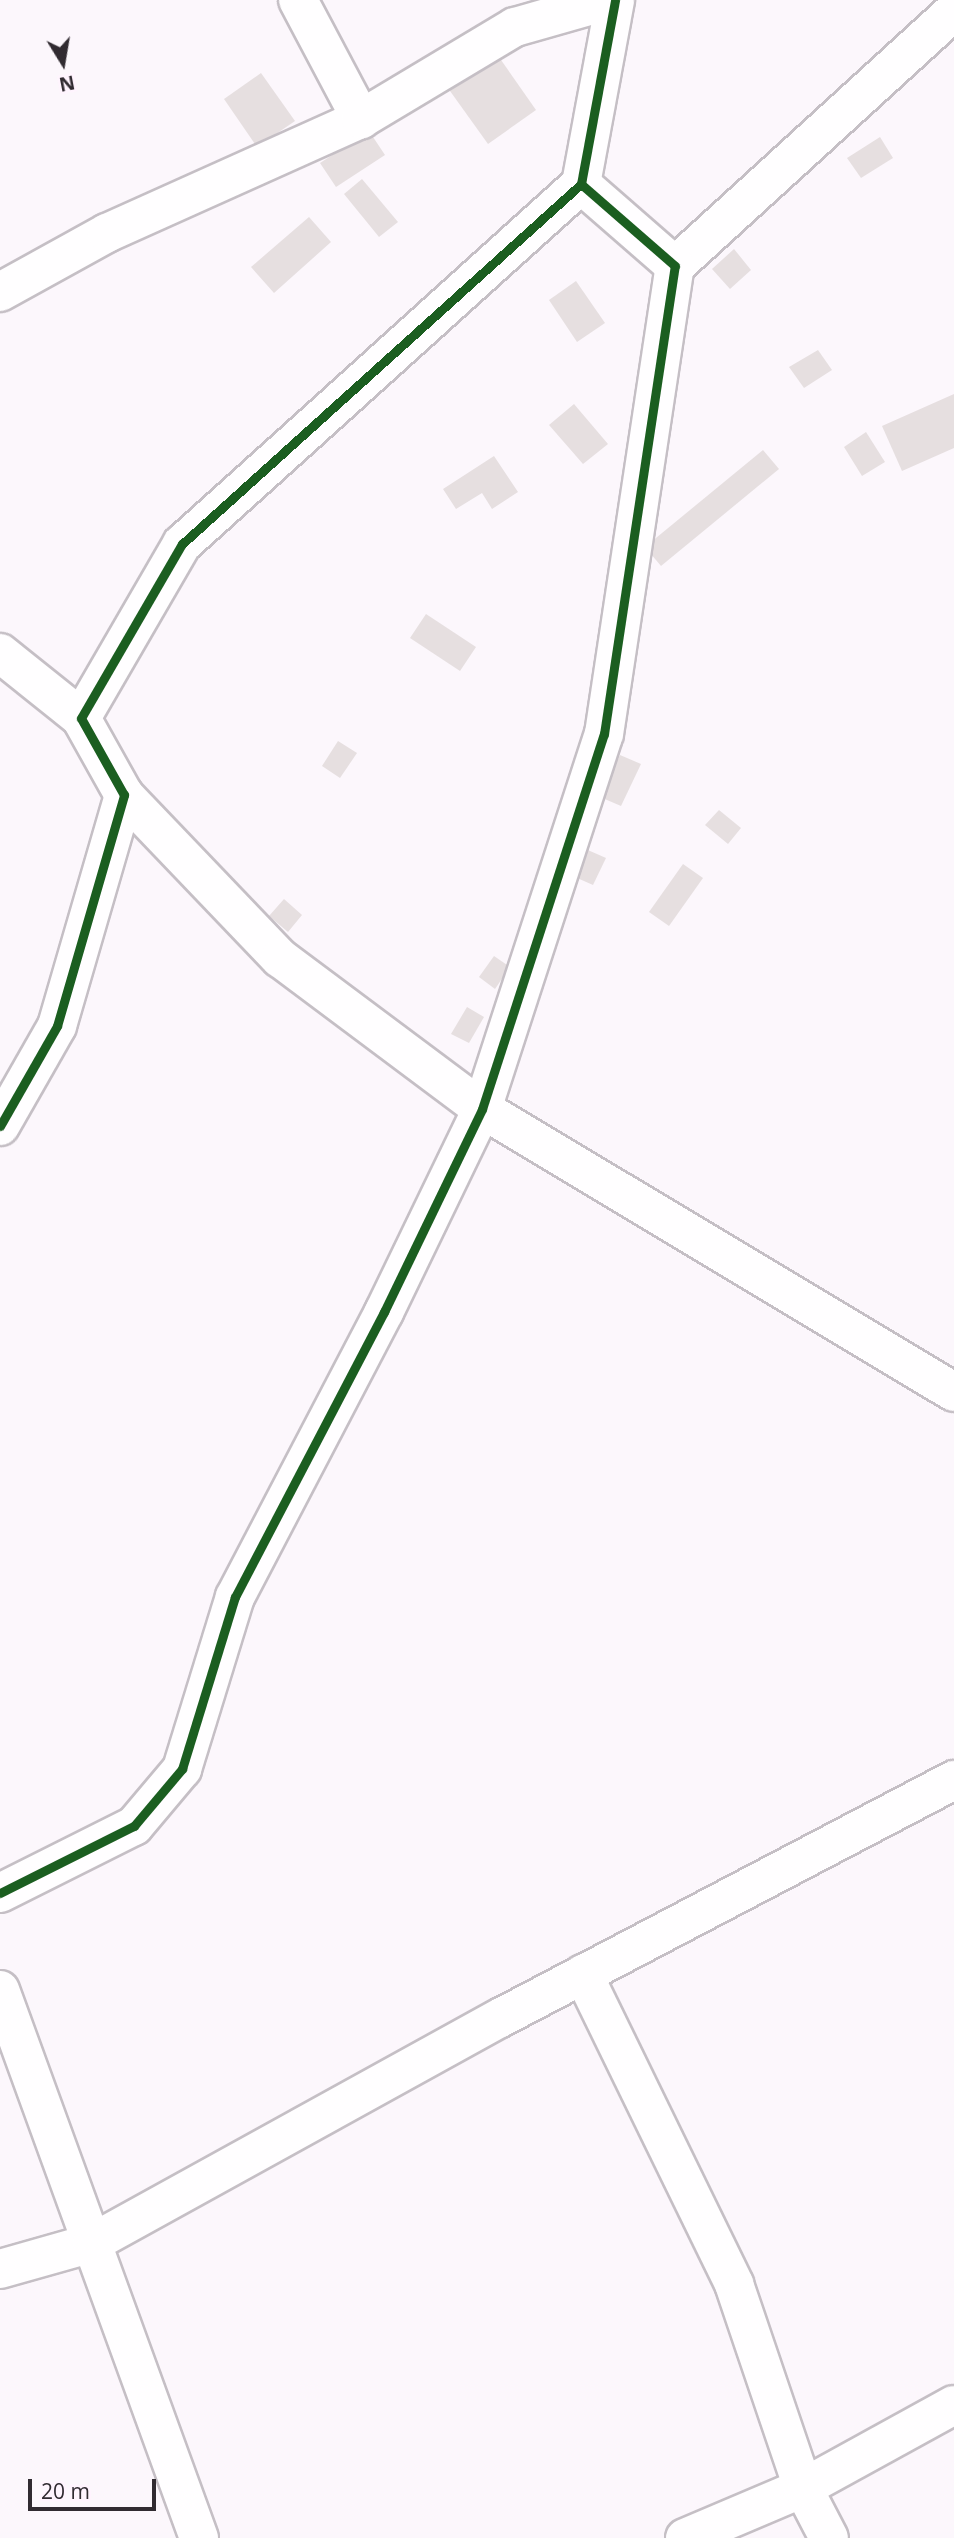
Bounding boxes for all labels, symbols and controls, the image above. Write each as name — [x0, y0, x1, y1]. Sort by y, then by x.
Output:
north arrow — [28, 28, 98, 98]
text: N — [57, 69, 77, 98]
scale bar — [32, 2464, 159, 2508]
text: 20 m — [41, 2477, 90, 2505]

